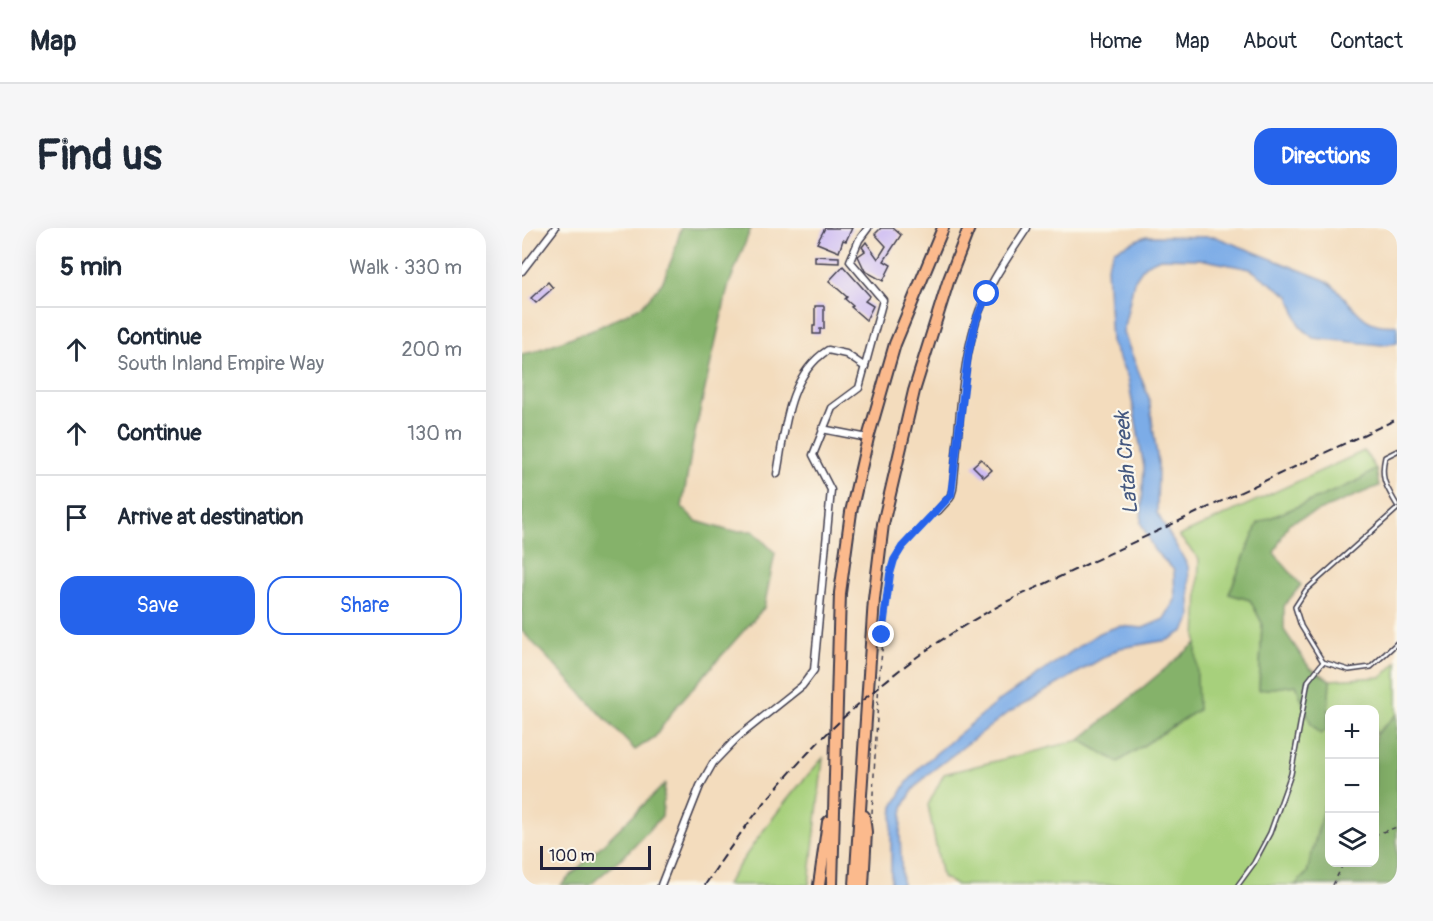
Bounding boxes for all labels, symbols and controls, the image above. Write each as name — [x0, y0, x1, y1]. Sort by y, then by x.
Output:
text: Map — [30, 24, 76, 59]
text: Home — [1089, 28, 1142, 55]
text: Map — [1175, 28, 1210, 55]
text: About — [1243, 28, 1297, 55]
text: Contact — [1330, 28, 1403, 55]
button: Directions — [1254, 128, 1397, 185]
text: Find us — [36, 130, 162, 182]
text: 5 min — [60, 251, 122, 283]
text: Walk · 330 m — [349, 255, 462, 280]
route start — [973, 280, 999, 306]
text: Continue — [117, 323, 201, 351]
icon: ahead — [60, 333, 93, 366]
text: 200 m — [401, 337, 462, 362]
text: South Inland Empire Way — [117, 351, 324, 376]
water label: Latah Creek — [1108, 408, 1144, 515]
icon: ahead — [60, 417, 93, 450]
text: Continue — [117, 419, 201, 447]
text: 130 m — [407, 421, 462, 446]
icon: arrive — [60, 501, 93, 534]
text: Arrive at destination — [117, 503, 303, 531]
button: Save — [60, 576, 255, 635]
button: Share — [267, 576, 462, 635]
route end — [868, 621, 894, 647]
map controls — [1325, 705, 1379, 867]
button: + — [1325, 705, 1379, 759]
button: − — [1325, 759, 1379, 813]
button: layers — [1325, 813, 1379, 867]
scale bar — [540, 843, 651, 870]
text: 100 m — [549, 846, 595, 866]

